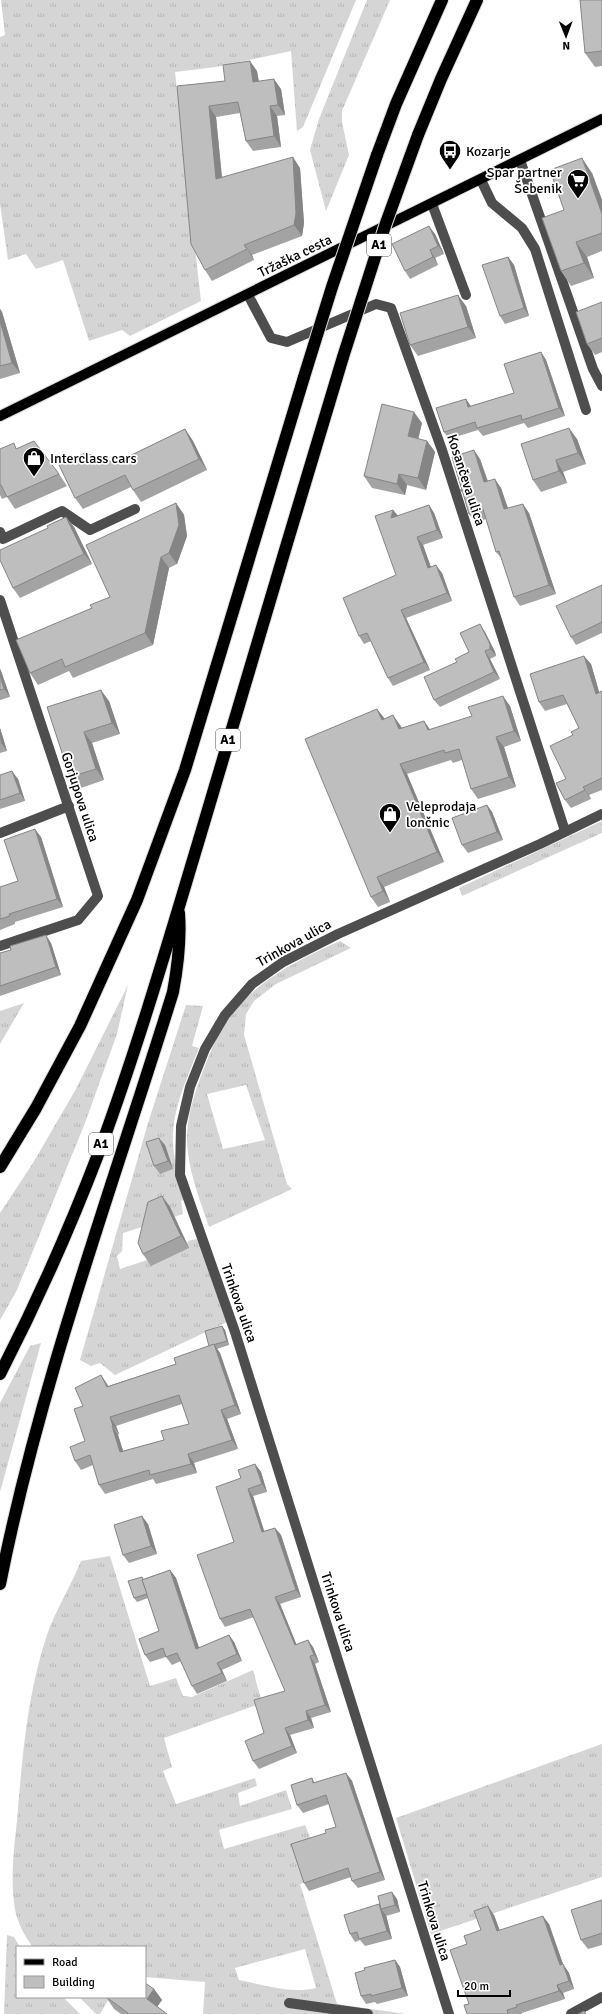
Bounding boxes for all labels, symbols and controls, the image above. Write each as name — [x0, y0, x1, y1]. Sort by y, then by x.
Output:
north arrow — [546, 16, 586, 56]
text: N — [562, 39, 570, 52]
bus stop icon: Kozarje — [437, 138, 463, 171]
place label: Kozarje — [466, 143, 511, 160]
place label: Spar partner Šebenik — [487, 164, 563, 197]
supermarket icon: Spar partner Šebenik — [565, 167, 591, 200]
street label: Tržaška cesta — [255, 231, 335, 281]
road number: A1 — [367, 234, 391, 256]
street label: Kosančeva ulica — [443, 432, 489, 528]
shop icon: Interclass cars — [21, 445, 47, 478]
place label: Interclass cars — [50, 450, 137, 467]
road number: A1 — [216, 729, 240, 751]
street label: Gorjupova ulica — [57, 750, 103, 844]
place label: Veleprodaja lončnic — [406, 798, 476, 831]
shop icon: Veleprodaja lončnic — [377, 801, 403, 834]
street label: Trinkova ulica — [254, 916, 334, 970]
road number: A1 — [89, 1133, 113, 1155]
street label: Trinkova ulica — [218, 1261, 260, 1345]
street label: Trinkova ulica — [317, 1570, 359, 1654]
street label: Trinkova ulica — [414, 1879, 454, 1963]
legend — [16, 1946, 146, 1998]
text: Road — [52, 1955, 78, 1970]
scale bar — [458, 1972, 510, 1998]
text: Building — [52, 1975, 95, 1990]
text: 20 m — [464, 1979, 489, 1994]

